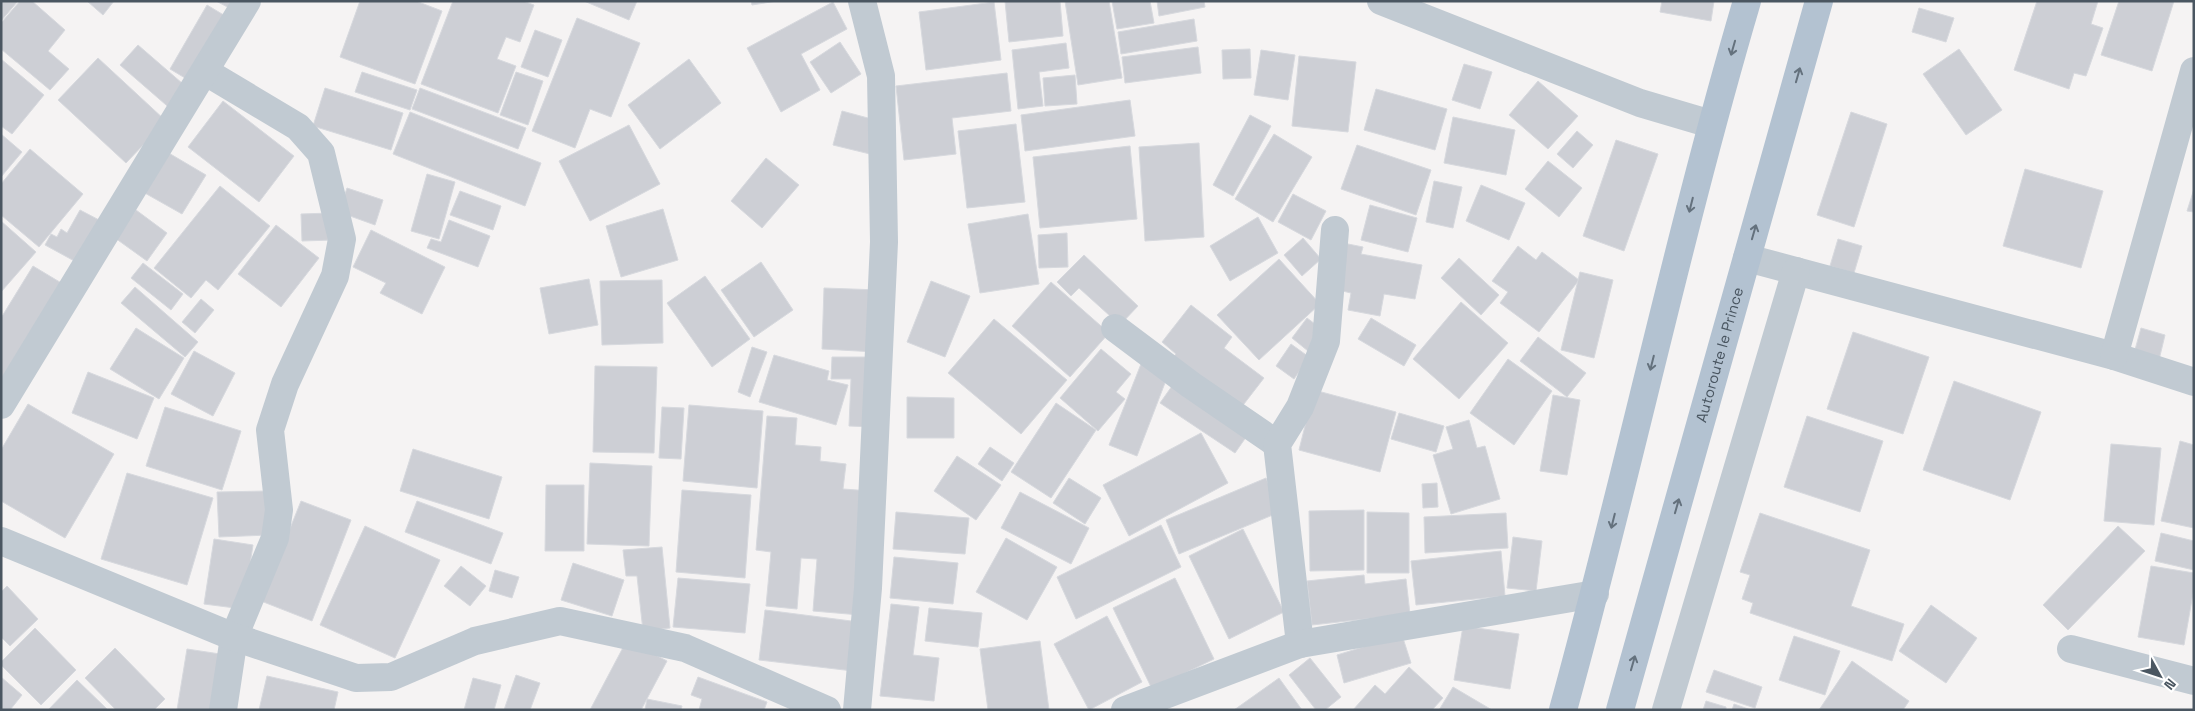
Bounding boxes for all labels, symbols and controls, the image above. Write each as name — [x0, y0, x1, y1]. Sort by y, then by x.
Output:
one-way arrow — [1728, 40, 1737, 56]
one-way arrow — [1794, 68, 1803, 84]
one-way arrow — [1686, 196, 1695, 212]
one-way arrow — [1750, 224, 1760, 240]
street label: Autoroute le Prince — [1691, 285, 1747, 424]
one-way arrow — [1647, 354, 1656, 370]
one-way arrow — [1673, 499, 1683, 515]
one-way arrow — [1608, 512, 1617, 528]
north arrow — [2135, 651, 2185, 701]
one-way arrow — [1629, 655, 1639, 671]
text: N — [2160, 675, 2180, 694]

